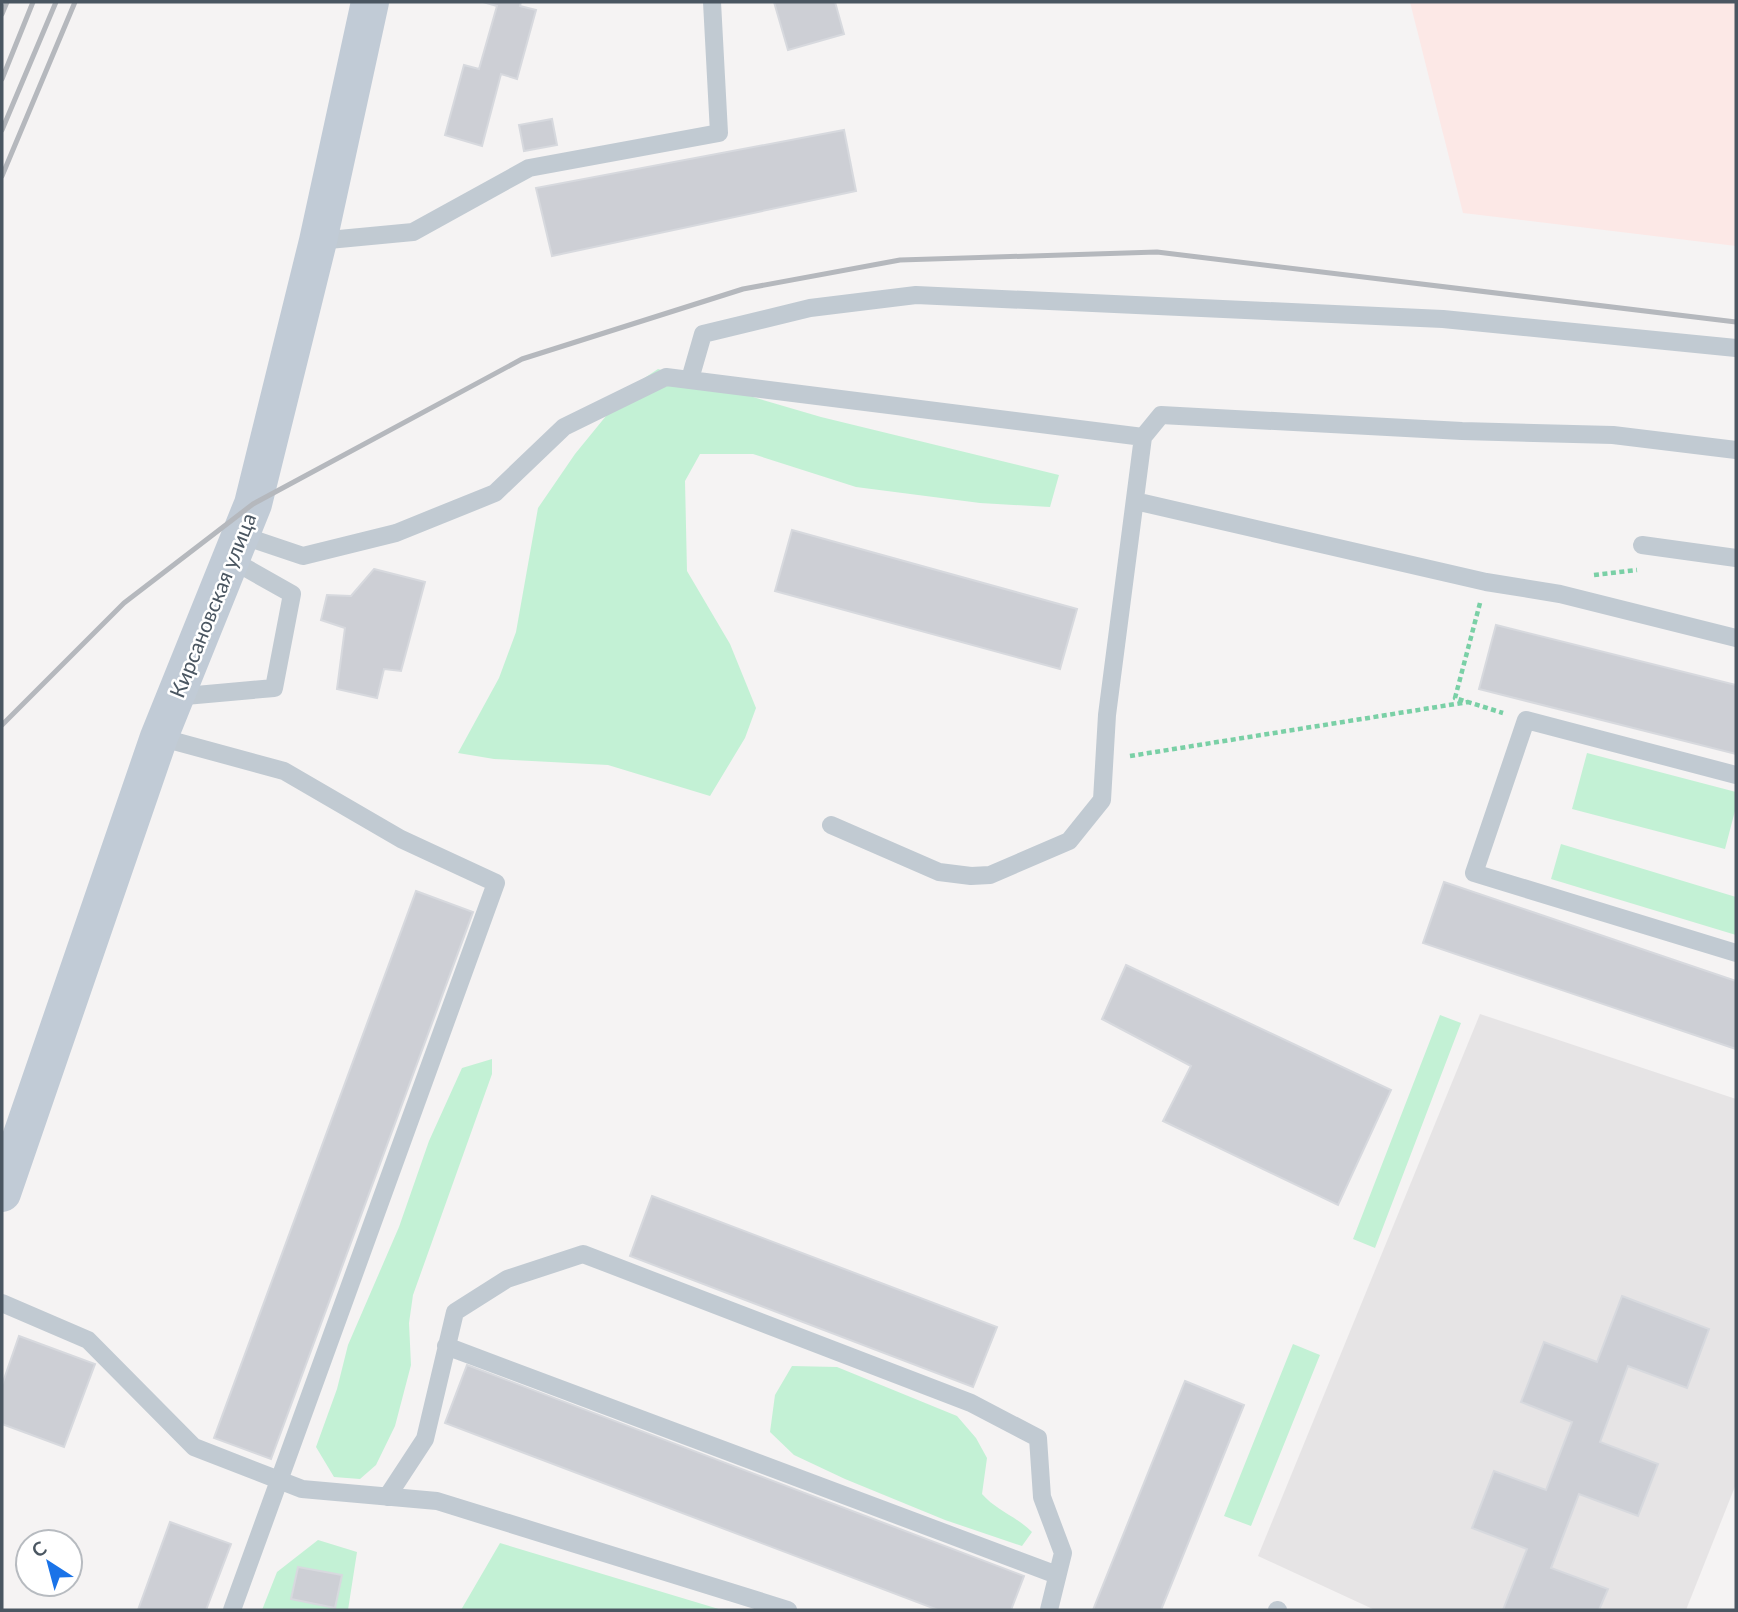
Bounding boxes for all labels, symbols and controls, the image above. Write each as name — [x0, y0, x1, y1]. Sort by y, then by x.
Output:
street label: Кирсановская улица — [164, 509, 260, 701]
north arrow — [14, 1528, 84, 1598]
text: С — [27, 1536, 51, 1562]

